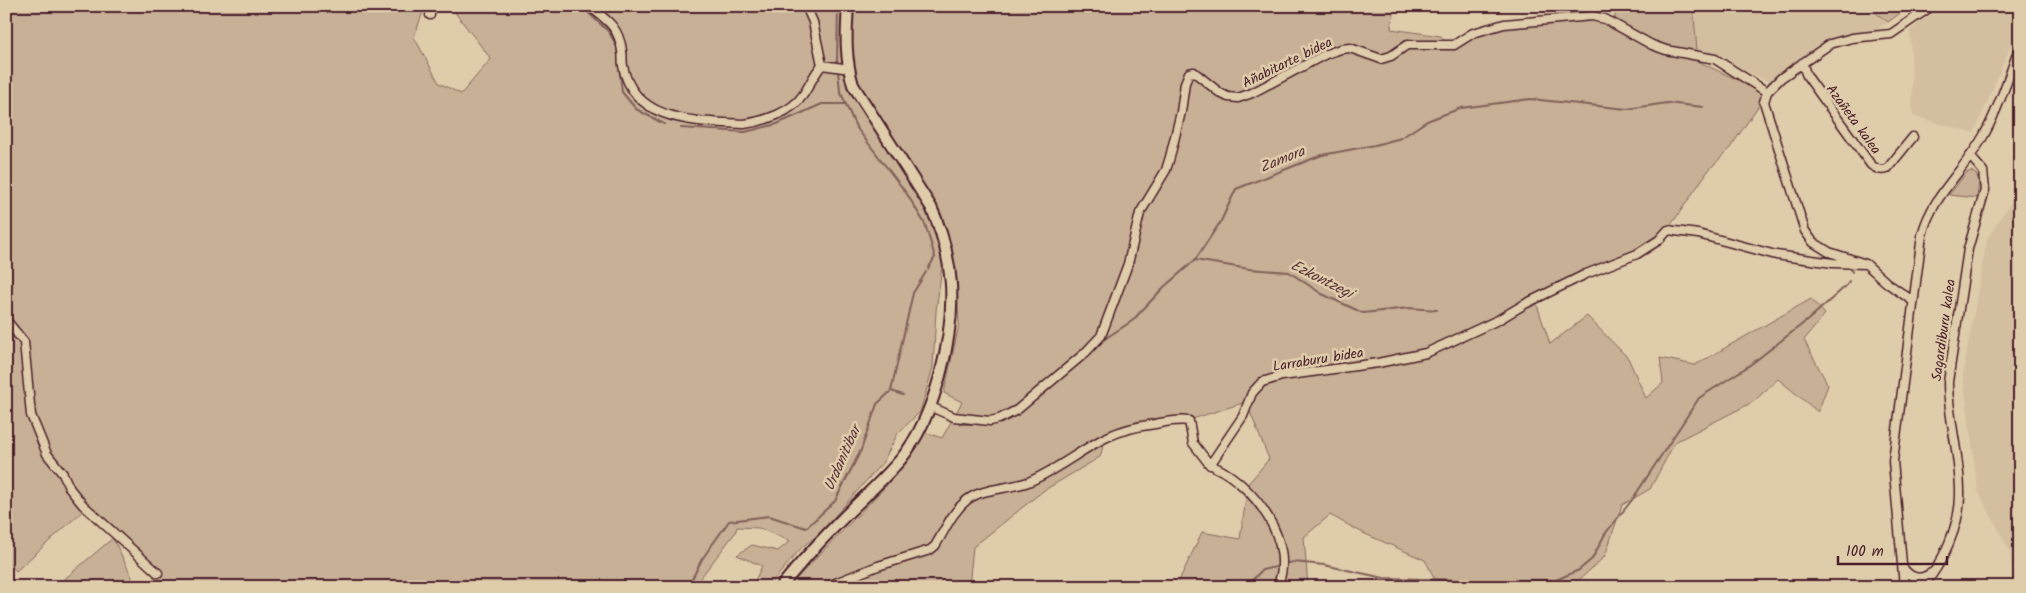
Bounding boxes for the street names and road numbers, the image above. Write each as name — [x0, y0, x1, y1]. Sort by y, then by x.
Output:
street label: Añabitarte bidea — [1239, 32, 1336, 94]
street label: Azañeta kalea — [1820, 80, 1886, 159]
street label: Sagardiburu kalea — [1926, 278, 1962, 383]
street label: Larraburu bidea — [1271, 342, 1365, 378]

